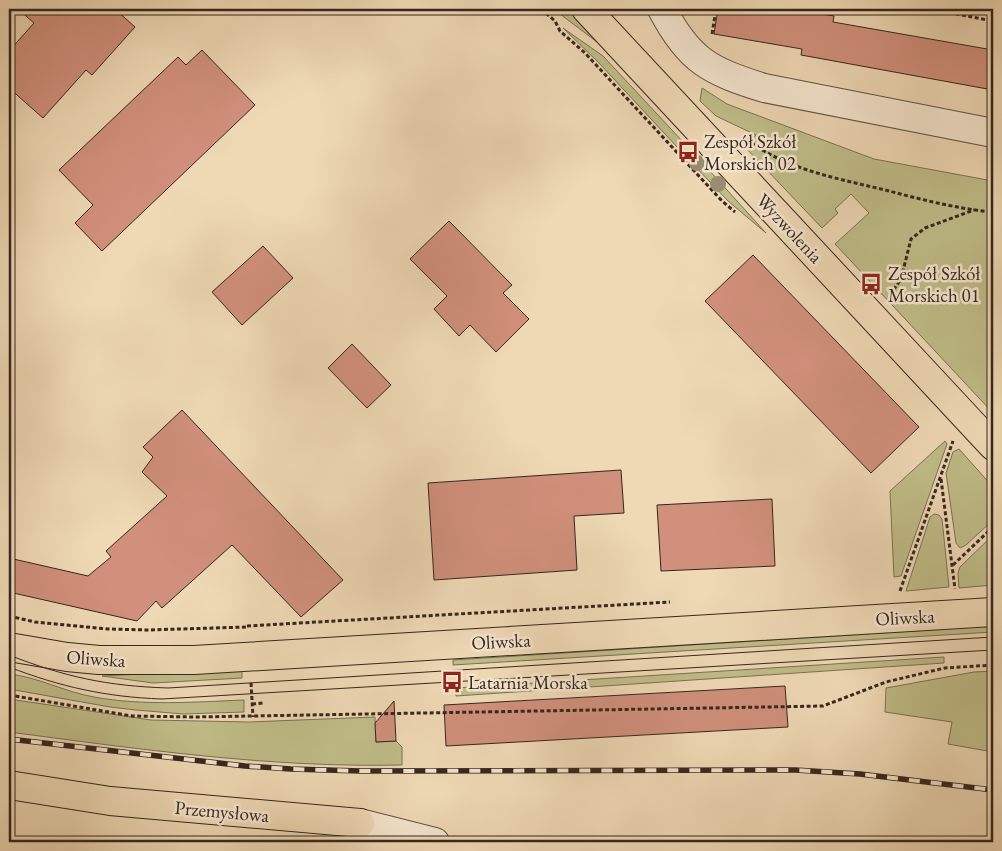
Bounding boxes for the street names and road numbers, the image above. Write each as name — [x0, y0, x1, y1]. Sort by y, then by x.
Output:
street label: Wyzwolenia — [751, 188, 829, 269]
street label: Oliwska — [875, 603, 936, 632]
street label: Oliwska — [471, 627, 532, 656]
street label: Oliwska — [65, 644, 127, 673]
street label: Przemysłowa — [174, 795, 271, 828]

